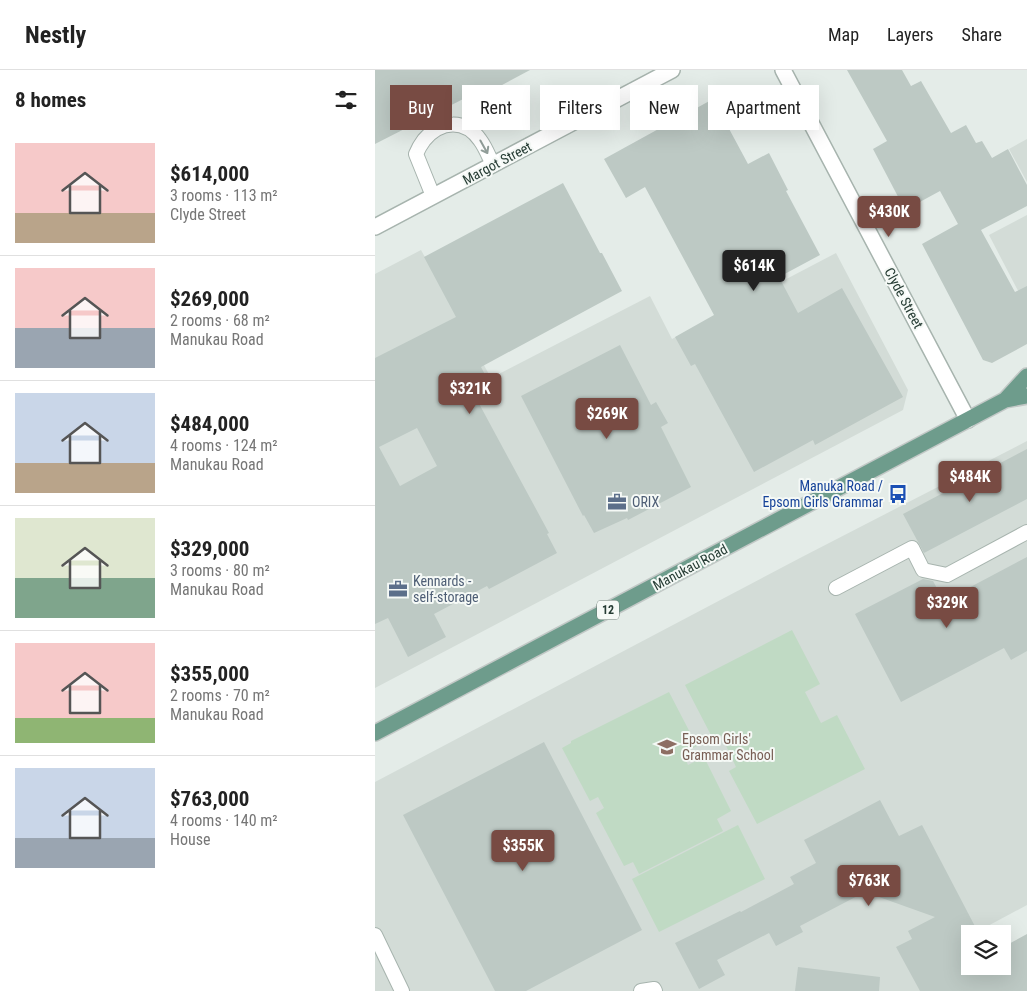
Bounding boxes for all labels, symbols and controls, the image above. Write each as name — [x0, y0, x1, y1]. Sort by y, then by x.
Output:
text: Nestly — [25, 21, 86, 49]
text: Map — [828, 24, 859, 45]
text: Layers — [887, 24, 934, 45]
text: Share — [962, 24, 1002, 45]
chip: Buy — [390, 85, 452, 130]
chip: Rent — [462, 85, 530, 130]
chip: Filters — [540, 85, 620, 130]
chip: New — [630, 85, 698, 130]
chip: Apartment — [708, 85, 819, 130]
icon: filters — [332, 86, 360, 114]
text: 8 homes — [15, 88, 86, 112]
street label: Margot Street — [460, 138, 534, 188]
one-way arrow — [479, 140, 489, 155]
text: $614,000 — [170, 162, 249, 186]
icon: home — [55, 163, 115, 223]
text: 3 rooms · 113 m² — [170, 186, 278, 205]
pin: $430K — [854, 196, 924, 238]
text: $430K — [868, 202, 910, 221]
text: Clyde Street — [170, 205, 246, 224]
pin: $614K — [719, 250, 789, 292]
text: $614K — [733, 256, 775, 275]
street label: Clyde Street — [881, 265, 927, 331]
text: $269,000 — [170, 287, 249, 311]
icon: home — [55, 288, 115, 348]
text: 2 rooms · 68 m² — [170, 311, 270, 330]
text: Manukau Road — [170, 330, 264, 349]
pin: $321K — [435, 372, 505, 415]
text: $321K — [449, 379, 491, 398]
pin: $269K — [572, 398, 642, 440]
text: $269K — [586, 404, 628, 423]
text: $484,000 — [170, 412, 249, 436]
icon: home — [55, 413, 115, 473]
text: 4 rooms · 124 m² — [170, 436, 278, 455]
text: Manukau Road — [170, 455, 264, 474]
pin: $484K — [935, 460, 1005, 503]
text: $484K — [949, 467, 991, 486]
place label: Manuka Road / Epsom Girls Grammar — [762, 478, 883, 510]
bus stop icon: Manuka Road / Epsom Girls Grammar — [887, 483, 909, 505]
office icon: ORIX — [606, 491, 628, 513]
place label: ORIX — [632, 494, 659, 510]
text: $329,000 — [170, 537, 249, 561]
icon: home — [55, 538, 115, 598]
street label: Manukau Road — [650, 541, 730, 593]
text: 3 rooms · 80 m² — [170, 561, 270, 580]
place label: Kennards - self-storage — [413, 573, 479, 605]
office icon: Kennards - self-storage — [387, 578, 409, 600]
text: Manukau Road — [170, 580, 264, 599]
pin: $329K — [912, 586, 982, 629]
text: $329K — [926, 593, 968, 612]
road number: 12 — [597, 600, 619, 620]
text: $355,000 — [170, 662, 249, 686]
icon: home — [55, 663, 115, 723]
text: 2 rooms · 70 m² — [170, 686, 270, 705]
text: Manukau Road — [170, 705, 264, 724]
place label: Epsom Girls' Grammar School — [682, 731, 774, 763]
school or university icon: Epsom Girls' Grammar School — [656, 736, 678, 758]
text: $763,000 — [170, 787, 249, 811]
icon: home — [55, 788, 115, 848]
text: 4 rooms · 140 m² — [170, 811, 278, 830]
text: House — [170, 830, 210, 849]
pin: $355K — [488, 830, 558, 872]
text: $355K — [502, 836, 544, 855]
pin: $763K — [834, 864, 904, 907]
text: $763K — [848, 871, 890, 890]
map controls — [961, 925, 1011, 975]
button: layers — [961, 925, 1011, 975]

